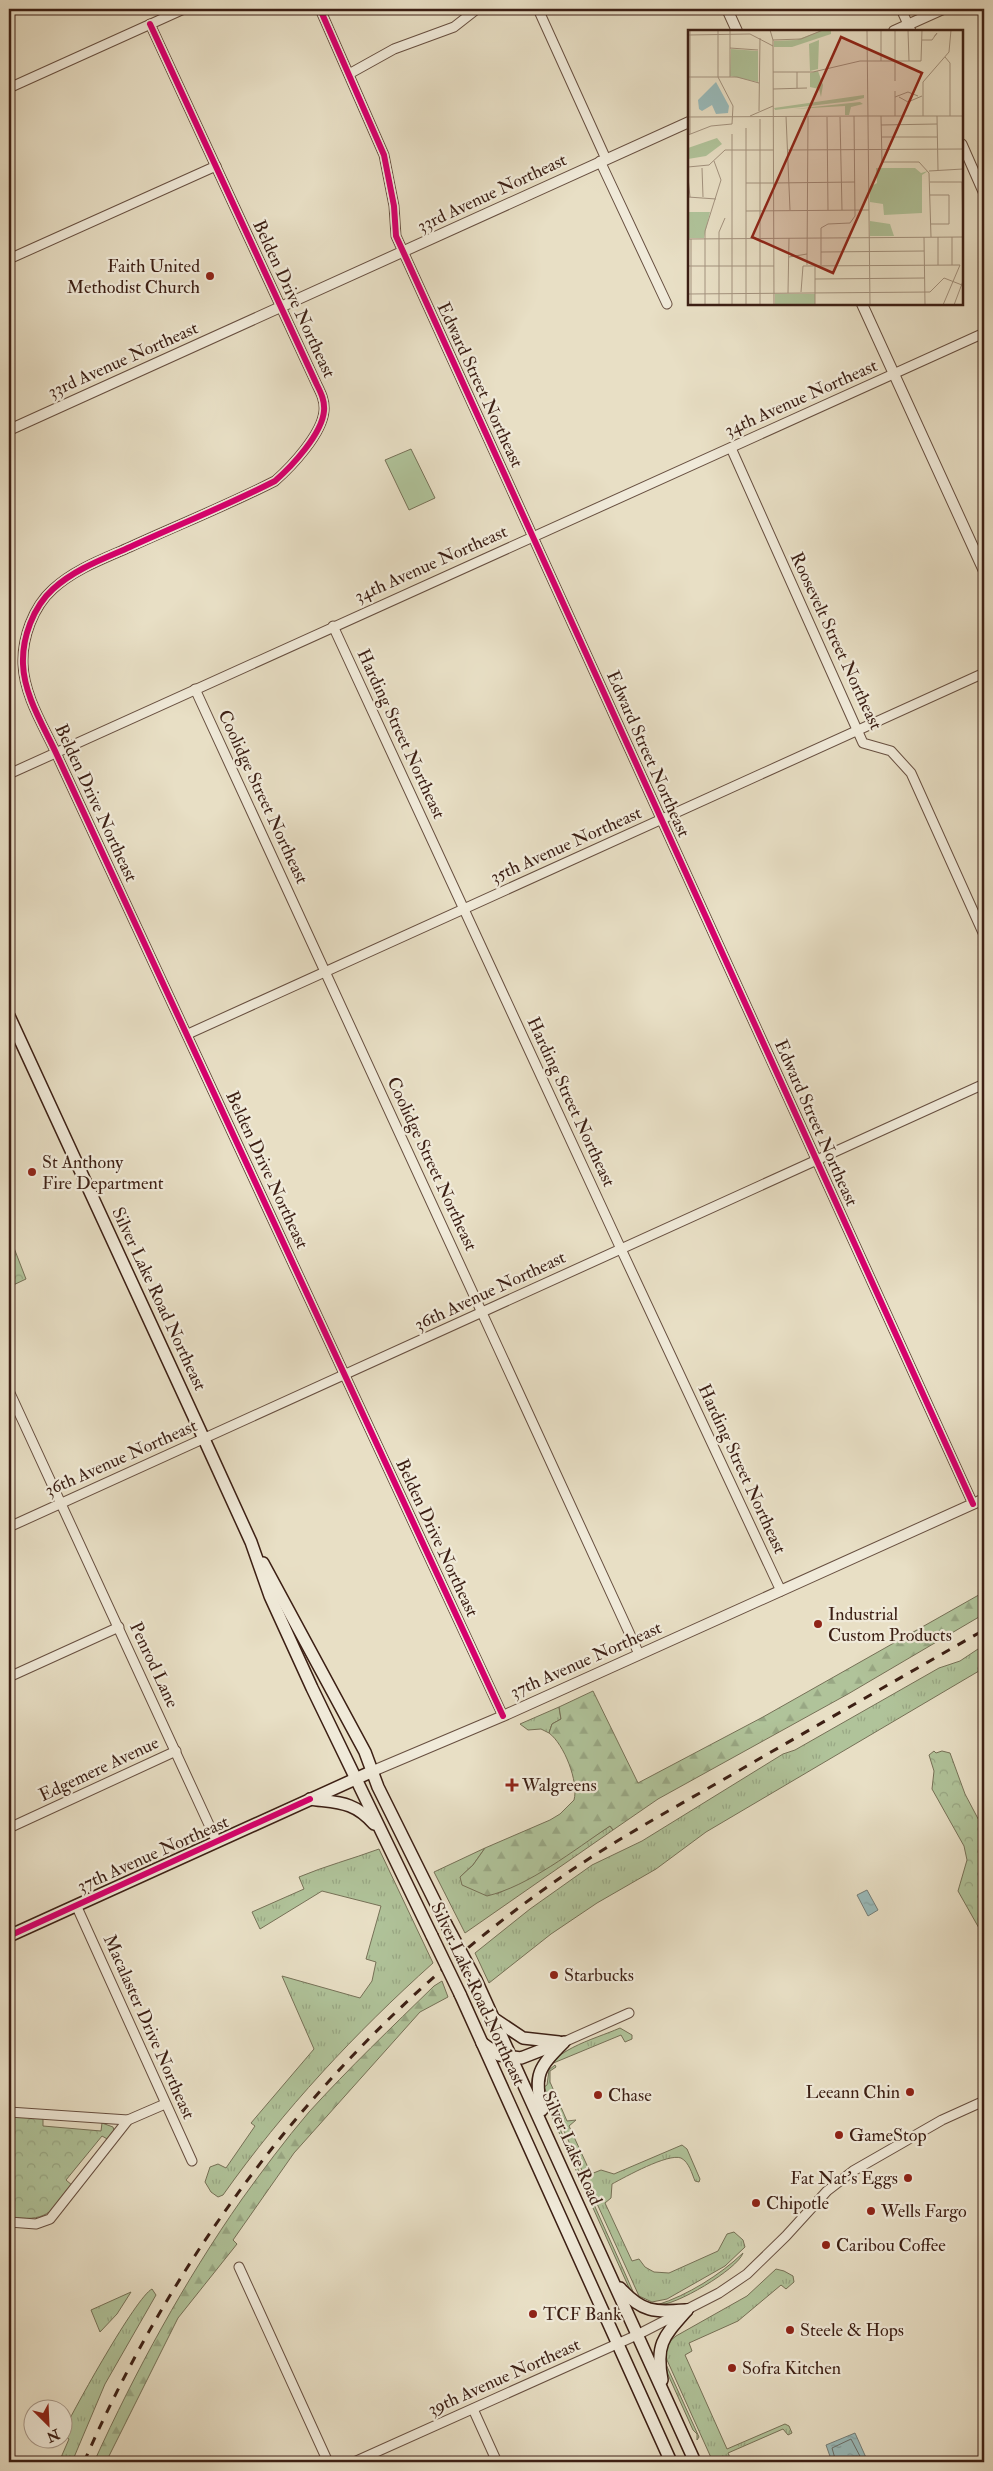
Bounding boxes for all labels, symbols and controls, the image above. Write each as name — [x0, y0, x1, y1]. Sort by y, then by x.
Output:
inset map — [688, 30, 963, 305]
street label: 33rd Avenue Northeast — [414, 148, 571, 238]
street label: Belden Drive Northeast — [247, 216, 341, 382]
place label: Faith United Methodist Church — [67, 255, 201, 299]
marker: Faith United Methodist Church — [204, 270, 216, 282]
street label: Edward Street Northeast — [432, 299, 528, 472]
street label: 33rd Avenue Northeast — [44, 316, 202, 404]
street label: 34th Avenue Northeast — [721, 354, 881, 442]
street label: 34th Avenue Northeast — [351, 520, 511, 608]
street label: Roosevelt Street Northeast — [785, 548, 887, 734]
street label: Harding Street Northeast — [352, 645, 451, 823]
street label: Edward Street Northeast — [601, 667, 695, 841]
street label: Coolidge Street Northeast — [213, 706, 313, 888]
street label: Belden Drive Northeast — [49, 720, 143, 886]
street label: 35th Avenue Northeast — [487, 801, 645, 889]
street label: Harding Street Northeast — [522, 1013, 621, 1191]
street label: Edward Street Northeast — [769, 1036, 863, 1210]
street label: Coolidge Street Northeast — [382, 1073, 482, 1255]
street label: Belden Drive Northeast — [220, 1087, 314, 1253]
place label: St Anthony Fire Department — [42, 1151, 164, 1195]
marker: St Anthony Fire Department — [26, 1166, 38, 1178]
street label: Silver Lake Road Northeast — [106, 1204, 212, 1394]
street label: 36th Avenue Northeast — [411, 1246, 569, 1336]
street label: Harding Street Northeast — [693, 1380, 792, 1558]
street label: 36th Avenue Northeast — [41, 1414, 201, 1502]
street label: Belden Drive Northeast — [390, 1455, 484, 1621]
place label: Industrial Custom Products — [828, 1603, 952, 1647]
street label: 37th Avenue Northeast — [507, 1616, 665, 1704]
street label: Penrod Lane — [124, 1618, 184, 1712]
marker: Industrial Custom Products — [812, 1618, 824, 1630]
street label: Edgemere Avenue — [35, 1731, 163, 1807]
place label: Walgreens — [521, 1774, 597, 1797]
marker: Walgreens — [506, 1779, 518, 1791]
street label: 37th Avenue Northeast — [74, 1810, 232, 1898]
street label: Silver Lake Road Northeast — [425, 1899, 531, 2089]
street label: Macalaster Drive Northeast — [98, 1931, 200, 2123]
place label: Starbucks — [564, 1964, 634, 1987]
marker: Starbucks — [548, 1969, 560, 1981]
place label: Leeann Chin — [805, 2081, 900, 2104]
place label: Chase — [608, 2084, 652, 2107]
marker: Leeann Chin — [904, 2086, 916, 2098]
street label: Silver Lake Road — [537, 2087, 607, 2209]
marker: Chase — [592, 2089, 604, 2101]
place label: GameStop — [849, 2124, 927, 2147]
marker: GameStop — [833, 2129, 845, 2141]
place label: Fat Nat's Eggs — [790, 2167, 898, 2190]
marker: Fat Nat's Eggs — [902, 2172, 914, 2184]
place label: Chipotle — [766, 2192, 830, 2215]
marker: Chipotle — [750, 2197, 762, 2209]
place label: Wells Fargo — [880, 2200, 967, 2223]
marker: Wells Fargo — [865, 2205, 877, 2217]
place label: Caribou Coffee — [836, 2234, 946, 2257]
marker: Caribou Coffee — [820, 2239, 832, 2251]
place label: TCF Bank — [543, 2303, 622, 2326]
marker: TCF Bank — [527, 2308, 539, 2320]
place label: Steele & Hops — [800, 2319, 904, 2342]
marker: Steele & Hops — [784, 2324, 796, 2336]
street label: 39th Avenue Northeast — [424, 2333, 584, 2421]
place label: Sofra Kitchen — [742, 2357, 841, 2380]
marker: Sofra Kitchen — [726, 2362, 738, 2374]
north arrow — [22, 2398, 72, 2448]
text: N — [43, 2425, 63, 2446]

